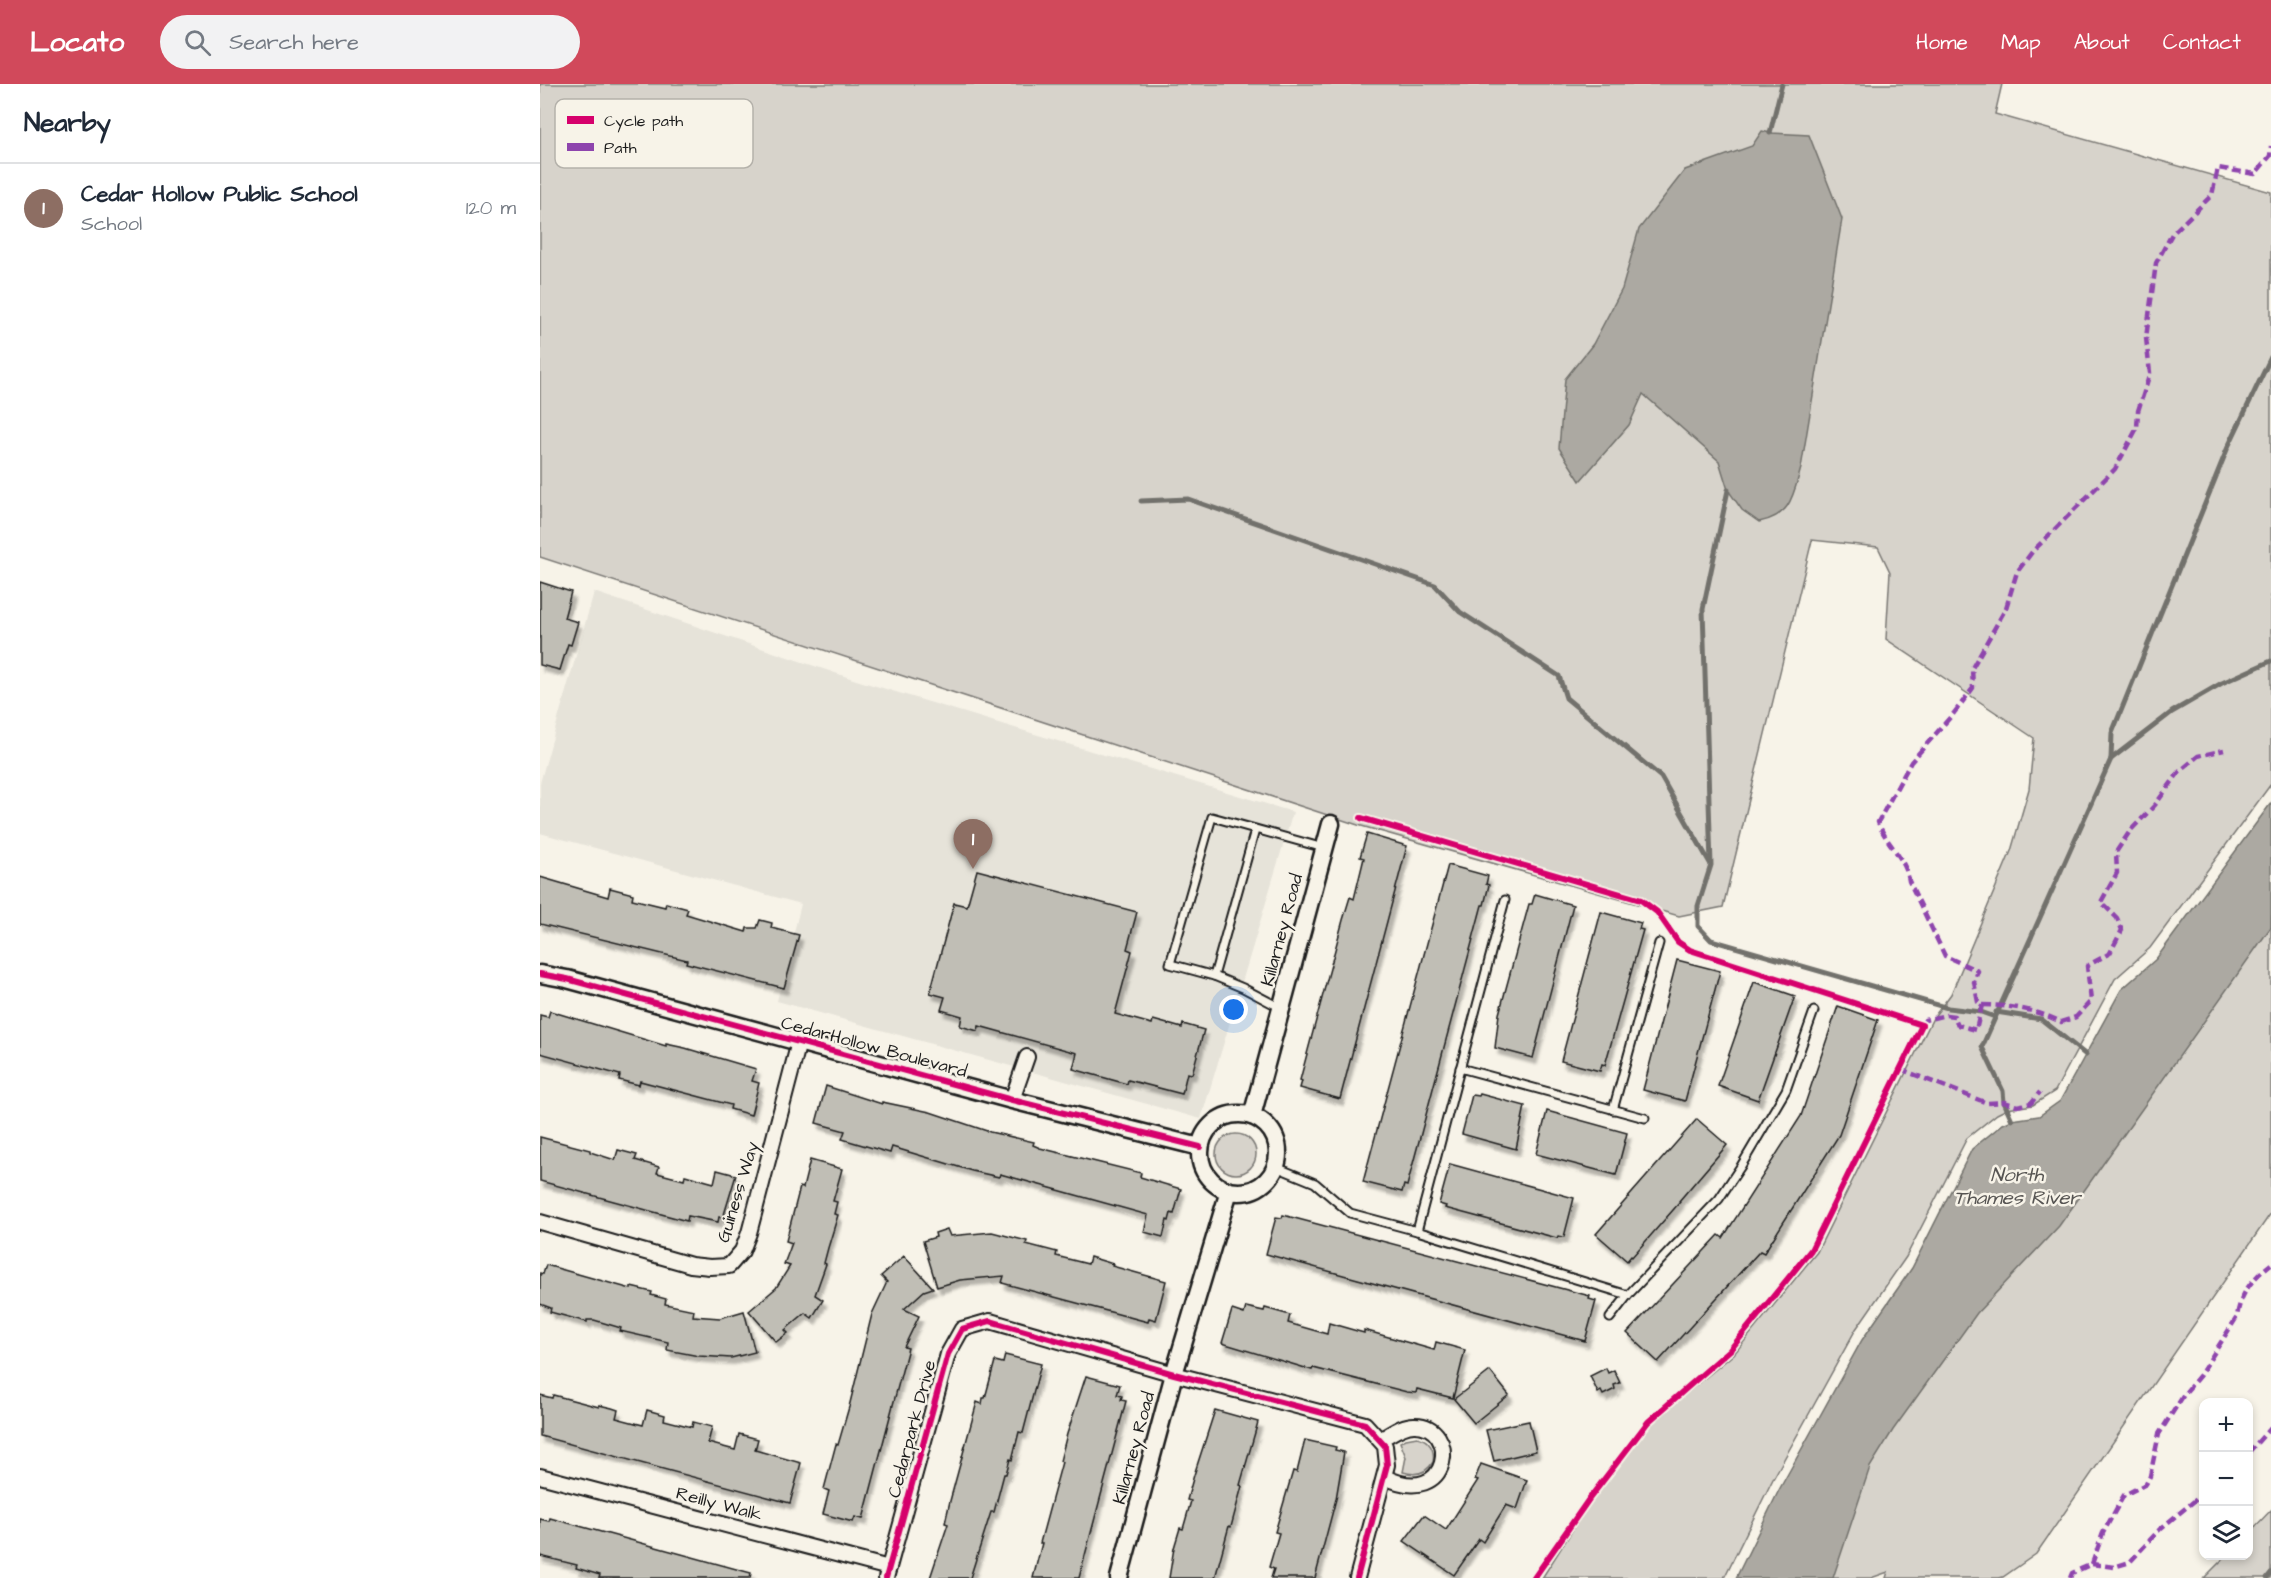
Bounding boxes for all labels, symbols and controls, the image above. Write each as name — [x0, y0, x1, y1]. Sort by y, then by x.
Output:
search box — [160, 15, 580, 69]
text: Locato — [30, 23, 124, 62]
icon: search — [181, 26, 214, 59]
text: Search here — [229, 27, 359, 58]
text: Home — [1916, 28, 1968, 57]
text: Map — [2001, 28, 2041, 57]
text: About — [2074, 28, 2130, 57]
text: Contact — [2163, 28, 2241, 57]
legend — [555, 99, 753, 168]
text: Nearby — [24, 105, 111, 141]
text: Cycle path — [604, 110, 683, 133]
text: Path — [604, 137, 637, 159]
text: Cedar Hollow Public School — [81, 179, 358, 210]
text: 1 — [42, 194, 45, 222]
text: 120 m — [466, 194, 516, 222]
text: School — [81, 210, 142, 238]
pin: 1 — [954, 820, 992, 869]
street label: Killarney Road — [1255, 871, 1310, 989]
your location — [1219, 995, 1248, 1024]
street label: CedarHollow Boulevard — [778, 1010, 970, 1084]
street label: Guiness Way — [711, 1138, 766, 1246]
water label: North Thames River — [1954, 1161, 2082, 1212]
street label: Cedarpark Drive — [882, 1357, 942, 1501]
street label: Killarney Road — [1107, 1389, 1162, 1507]
map controls — [2199, 1398, 2253, 1560]
button: + — [2199, 1398, 2253, 1452]
button: − — [2199, 1452, 2253, 1506]
street label: Reilly Walk — [673, 1481, 765, 1528]
button: layers — [2199, 1506, 2253, 1560]

